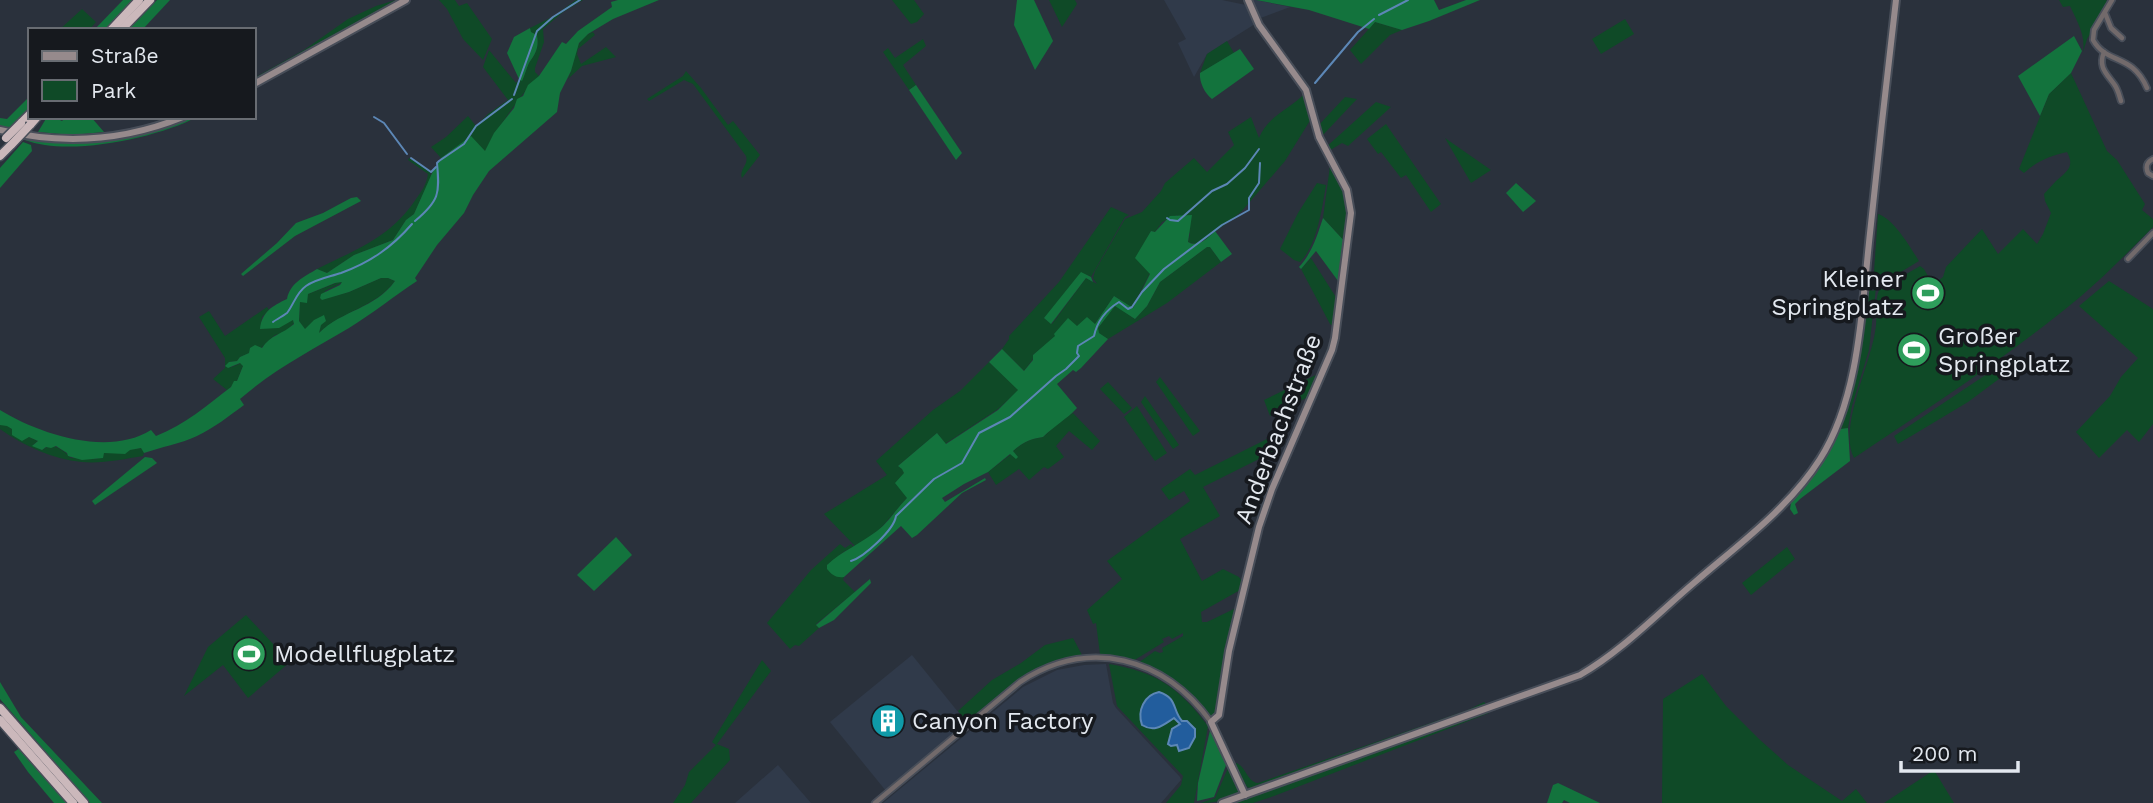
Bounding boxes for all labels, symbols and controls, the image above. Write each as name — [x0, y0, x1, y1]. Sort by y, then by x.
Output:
legend — [28, 28, 256, 119]
text: Straße — [91, 43, 159, 68]
text: Park — [91, 78, 136, 103]
place label: Kleiner Springplatz — [1772, 265, 1904, 321]
sports icon: Kleiner Springplatz — [1909, 274, 1947, 312]
place label: Großer Springplatz — [1938, 322, 2070, 378]
street label: Anderbachstraße — [1229, 330, 1327, 528]
sports icon: Großer Springplatz — [1895, 331, 1933, 369]
sports icon: Modellflugplatz — [230, 635, 268, 673]
place label: Modellflugplatz — [274, 640, 455, 668]
building icon: Canyon Factory — [869, 702, 907, 740]
place label: Canyon Factory — [912, 707, 1094, 735]
scale bar — [1901, 730, 2018, 774]
text: 200 m — [1912, 741, 1978, 766]

